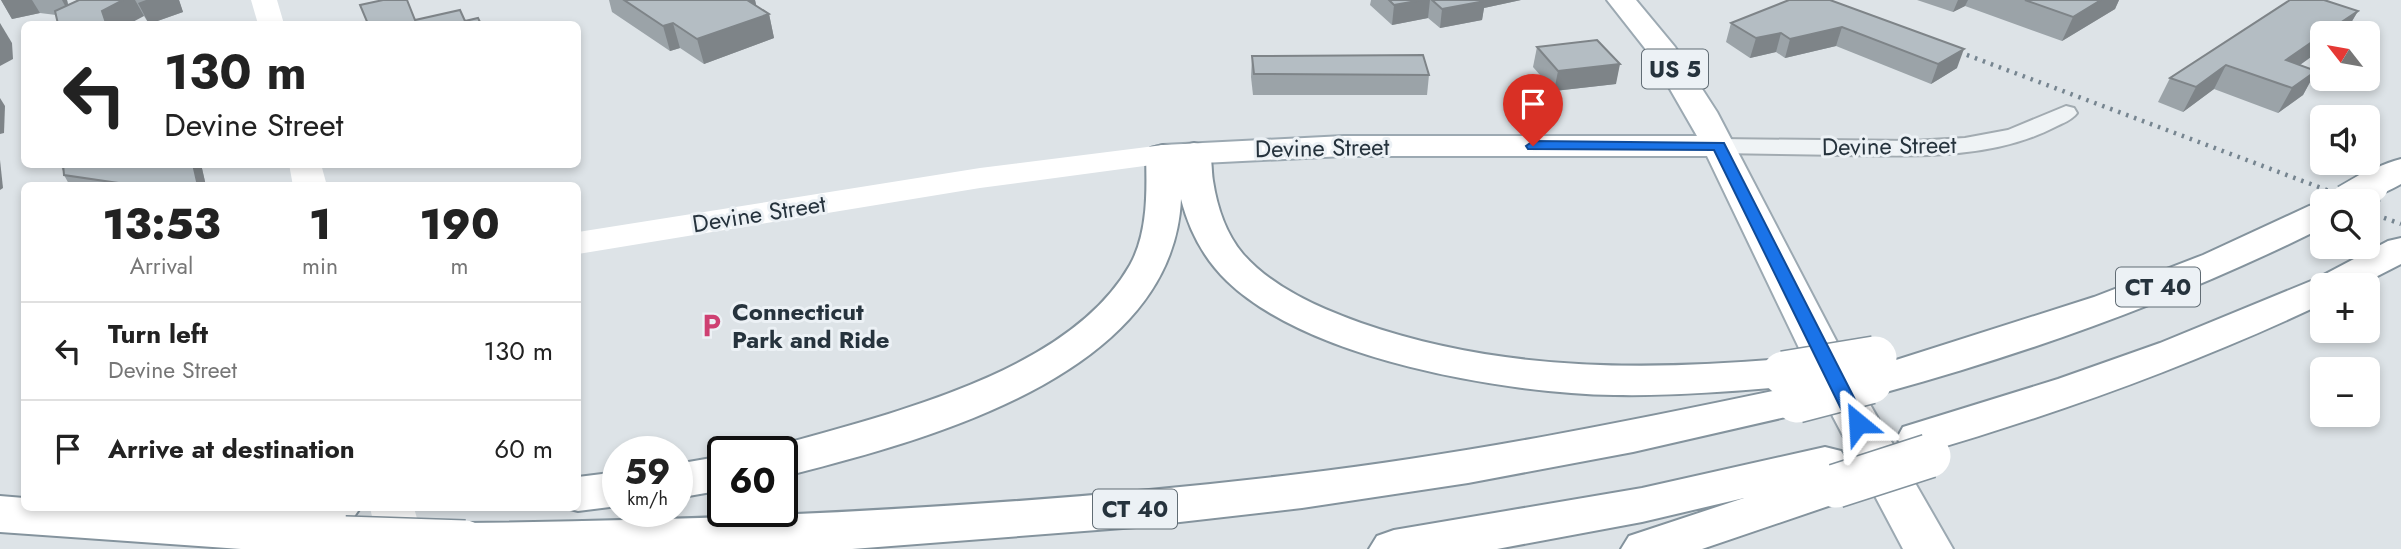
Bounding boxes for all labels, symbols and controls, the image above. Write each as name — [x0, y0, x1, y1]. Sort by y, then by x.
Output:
north arrow — [2310, 21, 2380, 91]
map controls — [2310, 21, 2380, 427]
text: 130 m — [164, 37, 307, 107]
icon: left — [49, 49, 140, 140]
road number: US 5 — [1642, 50, 1708, 88]
pin — [1503, 74, 1563, 146]
icon: arrive — [1514, 85, 1552, 123]
text: Devine Street — [164, 102, 343, 148]
button: sound — [2310, 105, 2380, 175]
street label: Devine Street — [1821, 127, 1957, 164]
street label: Devine Street — [1254, 129, 1390, 166]
street label: Devine Street — [690, 186, 828, 241]
button: search — [2310, 189, 2380, 259]
text: 13:53 — [102, 194, 221, 255]
text: 1 — [309, 194, 331, 255]
text: 190 — [419, 194, 499, 255]
text: Arrival — [130, 249, 193, 283]
text: min — [302, 249, 338, 283]
text: m — [451, 249, 468, 283]
road number: CT 40 — [2116, 268, 2200, 306]
button: + — [2310, 273, 2380, 343]
place label: Connecticut Park and Ride — [732, 294, 890, 357]
parking icon: Connecticut Park and Ride — [698, 312, 726, 340]
text: Turn left — [108, 315, 208, 353]
icon: left — [49, 332, 87, 370]
text: 130 m — [483, 332, 553, 370]
text: Devine Street — [108, 353, 237, 387]
button: − — [2310, 357, 2380, 427]
position arrow — [1821, 386, 1895, 460]
icon: arrive — [49, 430, 87, 468]
text: Arrive at destination — [108, 430, 355, 468]
text: 60 m — [494, 430, 553, 468]
speed limit sign: 60 — [707, 436, 798, 527]
text: 59 — [625, 447, 671, 497]
text: km/h — [627, 486, 668, 512]
road number: CT 40 — [1093, 489, 1177, 528]

